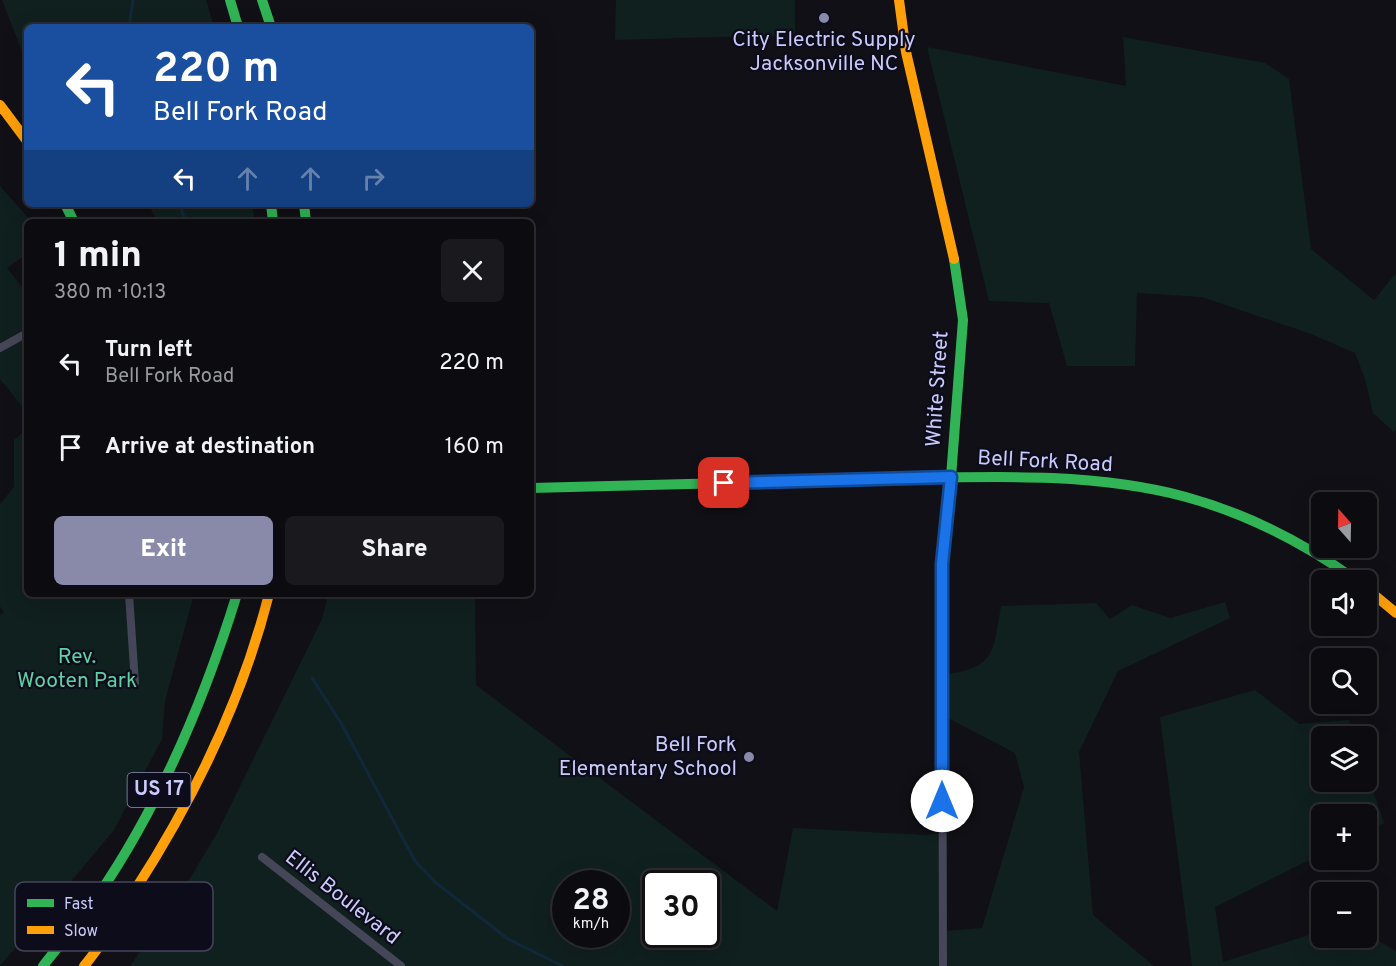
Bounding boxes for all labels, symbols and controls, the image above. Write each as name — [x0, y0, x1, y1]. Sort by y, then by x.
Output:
marker: City Electric Supply Jacksonville NC — [817, 11, 831, 25]
place label: City Electric Supply Jacksonville NC — [732, 27, 916, 78]
text: 220 m — [153, 44, 279, 97]
icon: left — [54, 48, 132, 126]
text: Bell Fork Road — [153, 96, 327, 130]
icon: left — [168, 162, 201, 195]
icon: ahead — [231, 162, 264, 195]
icon: ahead — [294, 162, 327, 195]
icon: right — [357, 162, 390, 195]
text: 1 min — [54, 234, 142, 280]
button: close — [441, 239, 504, 302]
text: 380 m · 10:13 — [54, 280, 166, 306]
street label: White Street — [920, 330, 956, 448]
text: Turn left — [105, 337, 193, 364]
icon: left — [54, 347, 87, 380]
text: 220 m — [439, 350, 504, 377]
text: Bell Fork Road — [105, 364, 234, 390]
icon: arrive — [54, 431, 87, 464]
text: Arrive at destination — [105, 434, 315, 461]
text: 160 m — [445, 434, 504, 461]
street label: Bell Fork Road — [977, 445, 1113, 479]
pin — [698, 457, 749, 508]
icon: arrive — [707, 466, 740, 499]
north arrow — [1311, 492, 1377, 558]
map controls — [1311, 492, 1377, 948]
button: Exit — [54, 516, 273, 585]
button: Share — [285, 516, 504, 585]
button: sound — [1311, 570, 1377, 636]
park label: Rev. Wooten Park — [17, 644, 137, 695]
button: search — [1311, 648, 1377, 714]
button: layers — [1311, 726, 1377, 792]
place label: Bell Fork Elementary School — [559, 732, 737, 783]
marker: Bell Fork Elementary School — [742, 750, 756, 764]
position arrow — [910, 769, 974, 833]
road number: US 17 — [128, 773, 190, 807]
button: + — [1311, 804, 1377, 870]
street label: Ellis Boulevard — [279, 845, 405, 951]
speed limit sign: 30 — [642, 870, 720, 948]
legend — [15, 882, 213, 951]
button: − — [1311, 882, 1377, 948]
text: 28 — [572, 883, 610, 920]
text: Fast — [64, 895, 94, 915]
text: km/h — [573, 915, 609, 934]
text: Slow — [64, 922, 98, 942]

